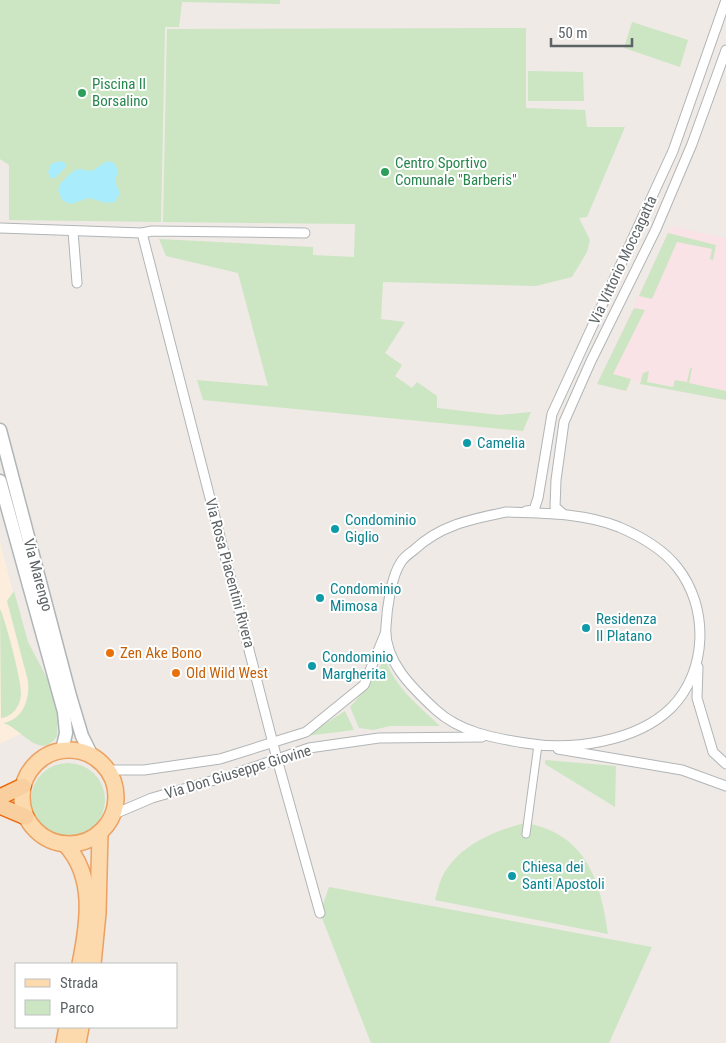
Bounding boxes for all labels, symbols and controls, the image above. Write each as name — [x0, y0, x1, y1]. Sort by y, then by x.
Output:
scale bar — [551, 15, 632, 47]
text: 50 m — [558, 24, 588, 42]
place label: Piscina Il Borsalino — [92, 75, 148, 110]
marker: Piscina Il Borsalino — [76, 87, 88, 99]
place label: Centro Sportivo Comunale "Barberis" — [395, 154, 517, 189]
marker: Centro Sportivo Comunale "Barberis" — [379, 166, 391, 178]
street label: Via Vittorio Moccagatta — [585, 193, 661, 327]
place label: Camelia — [477, 434, 525, 452]
marker: Camelia — [461, 437, 473, 449]
street label: Via Rosa Piacentini Rivera — [201, 496, 259, 650]
place label: Condominio Giglio — [345, 511, 416, 546]
marker: Condominio Giglio — [329, 523, 341, 535]
street label: Via Marengo — [20, 537, 56, 613]
place label: Condominio Mimosa — [330, 580, 401, 615]
marker: Condominio Mimosa — [314, 592, 326, 604]
place label: Residenza Il Platano — [596, 610, 657, 645]
marker: Residenza Il Platano — [580, 622, 592, 634]
place label: Zen Ake Bono — [120, 644, 202, 662]
marker: Zen Ake Bono — [104, 647, 116, 659]
place label: Condominio Margherita — [322, 648, 393, 683]
marker: Condominio Margherita — [306, 660, 318, 672]
place label: Old Wild West — [186, 664, 268, 682]
marker: Old Wild West — [170, 667, 182, 679]
street label: Via Don Giuseppe Giovine — [163, 741, 313, 803]
place label: Chiesa dei Santi Apostoli — [522, 858, 605, 893]
marker: Chiesa dei Santi Apostoli — [506, 870, 518, 882]
legend — [15, 963, 178, 1028]
text: Strada — [60, 974, 98, 992]
text: Parco — [60, 999, 94, 1017]

